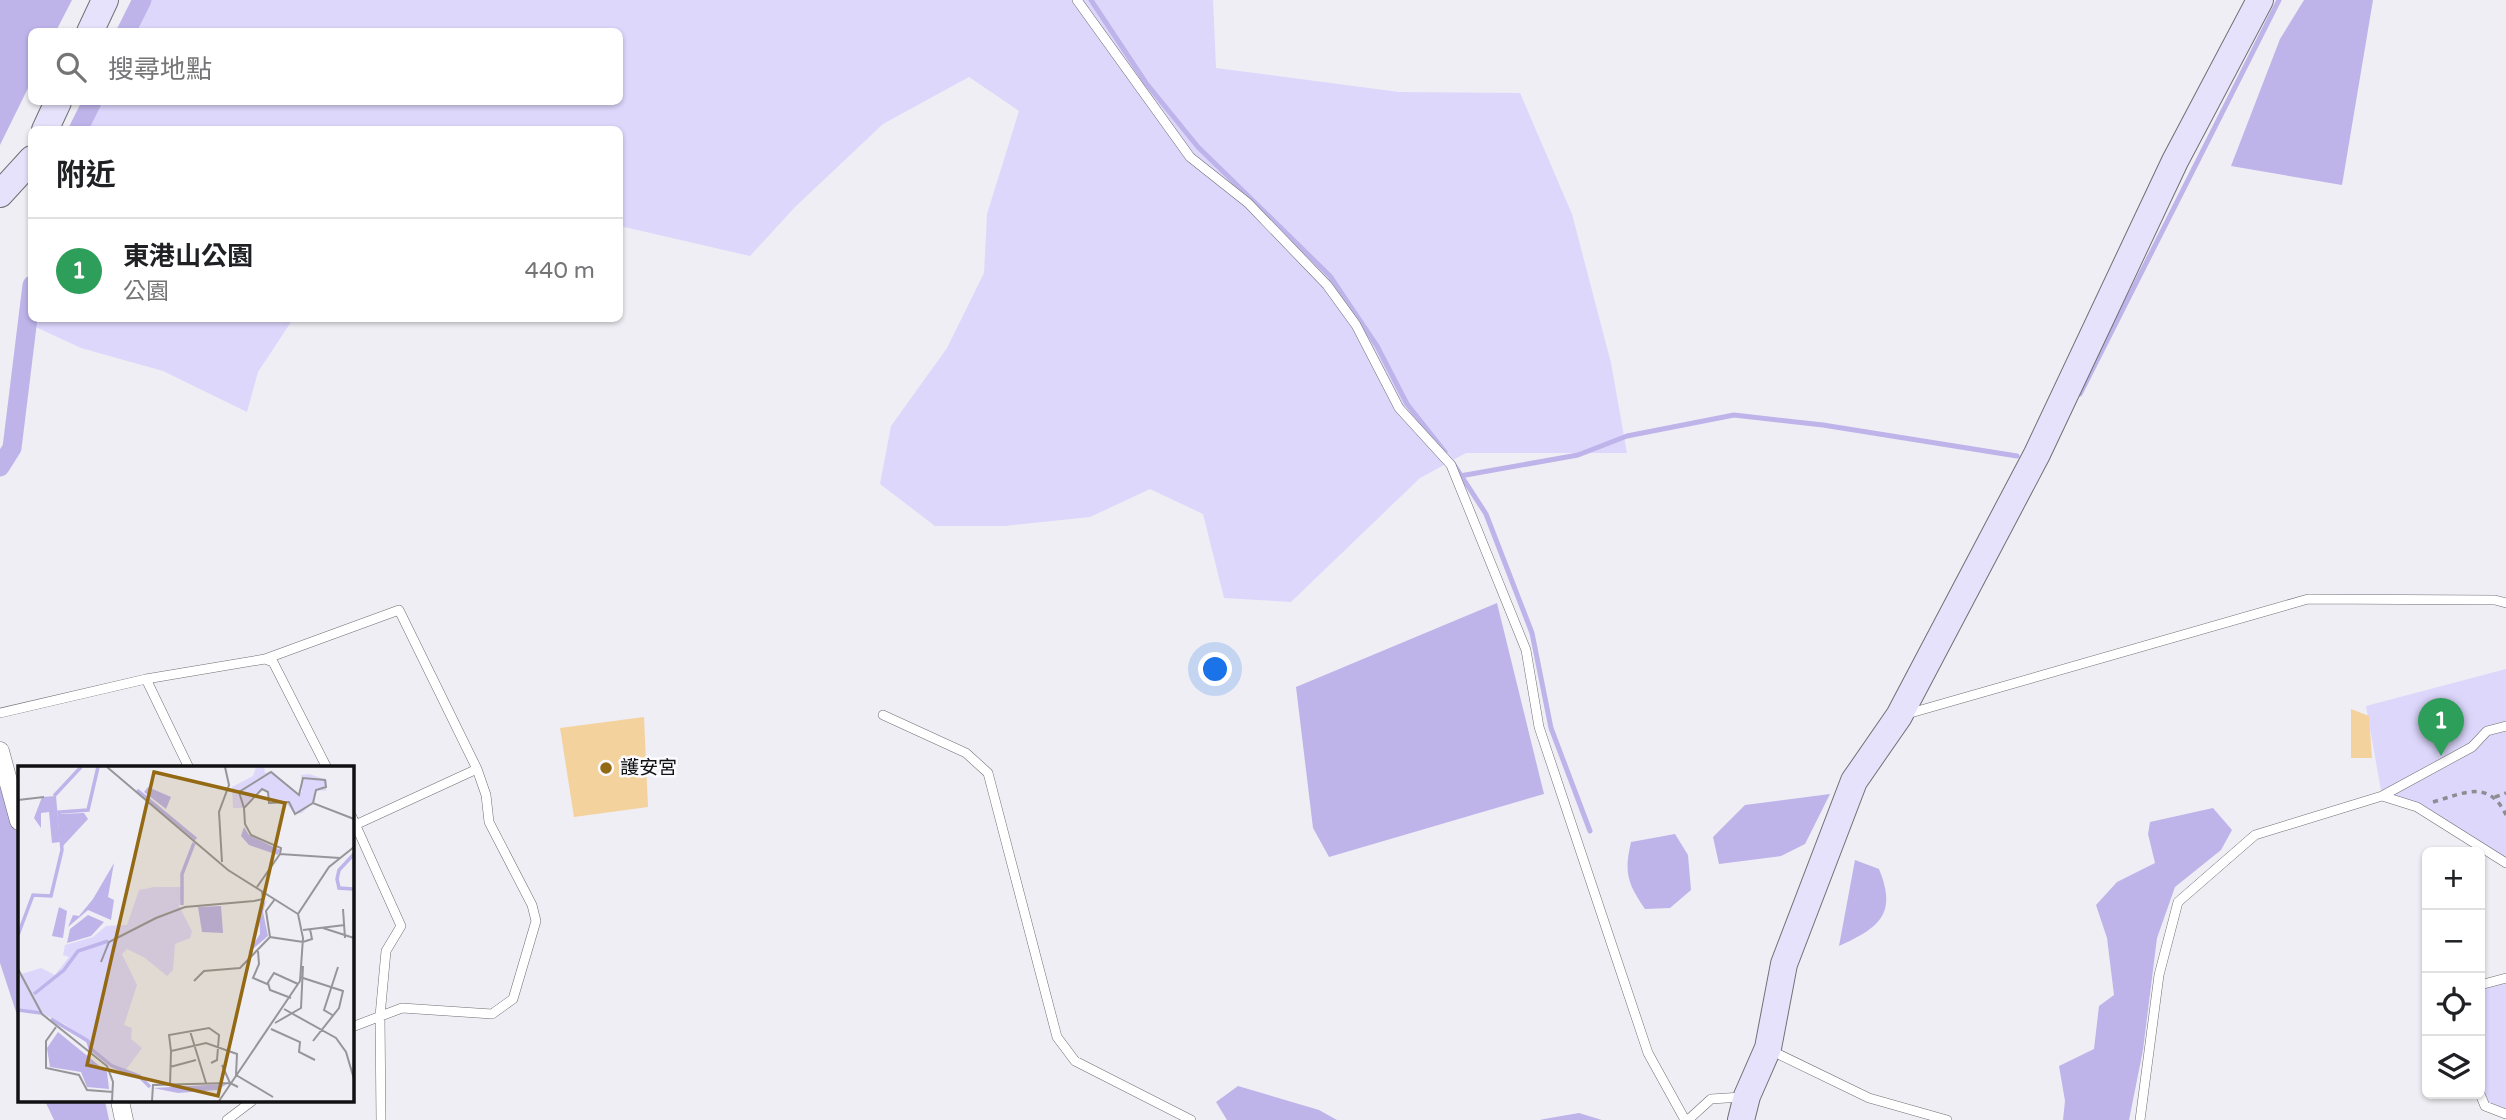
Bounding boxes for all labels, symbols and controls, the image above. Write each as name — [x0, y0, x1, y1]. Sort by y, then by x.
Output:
search box — [28, 28, 623, 105]
icon: search — [52, 48, 90, 86]
text: 搜尋地點 — [108, 54, 212, 85]
text: 附近 — [56, 157, 116, 194]
text: 東港山公園 — [123, 241, 253, 272]
text: 1 — [72, 257, 86, 285]
text: 440 m — [525, 257, 595, 285]
text: 公園 — [123, 278, 169, 306]
your location — [1198, 652, 1232, 686]
pin: 1 — [2418, 698, 2464, 756]
place label: 護安宮 — [620, 757, 677, 779]
marker: 護安宮 — [598, 760, 614, 776]
inset map — [18, 766, 354, 1102]
map controls — [2422, 847, 2485, 1099]
button: + — [2422, 847, 2485, 910]
button: − — [2422, 910, 2485, 973]
button: locate — [2422, 973, 2485, 1036]
button: layers — [2422, 1036, 2485, 1099]

